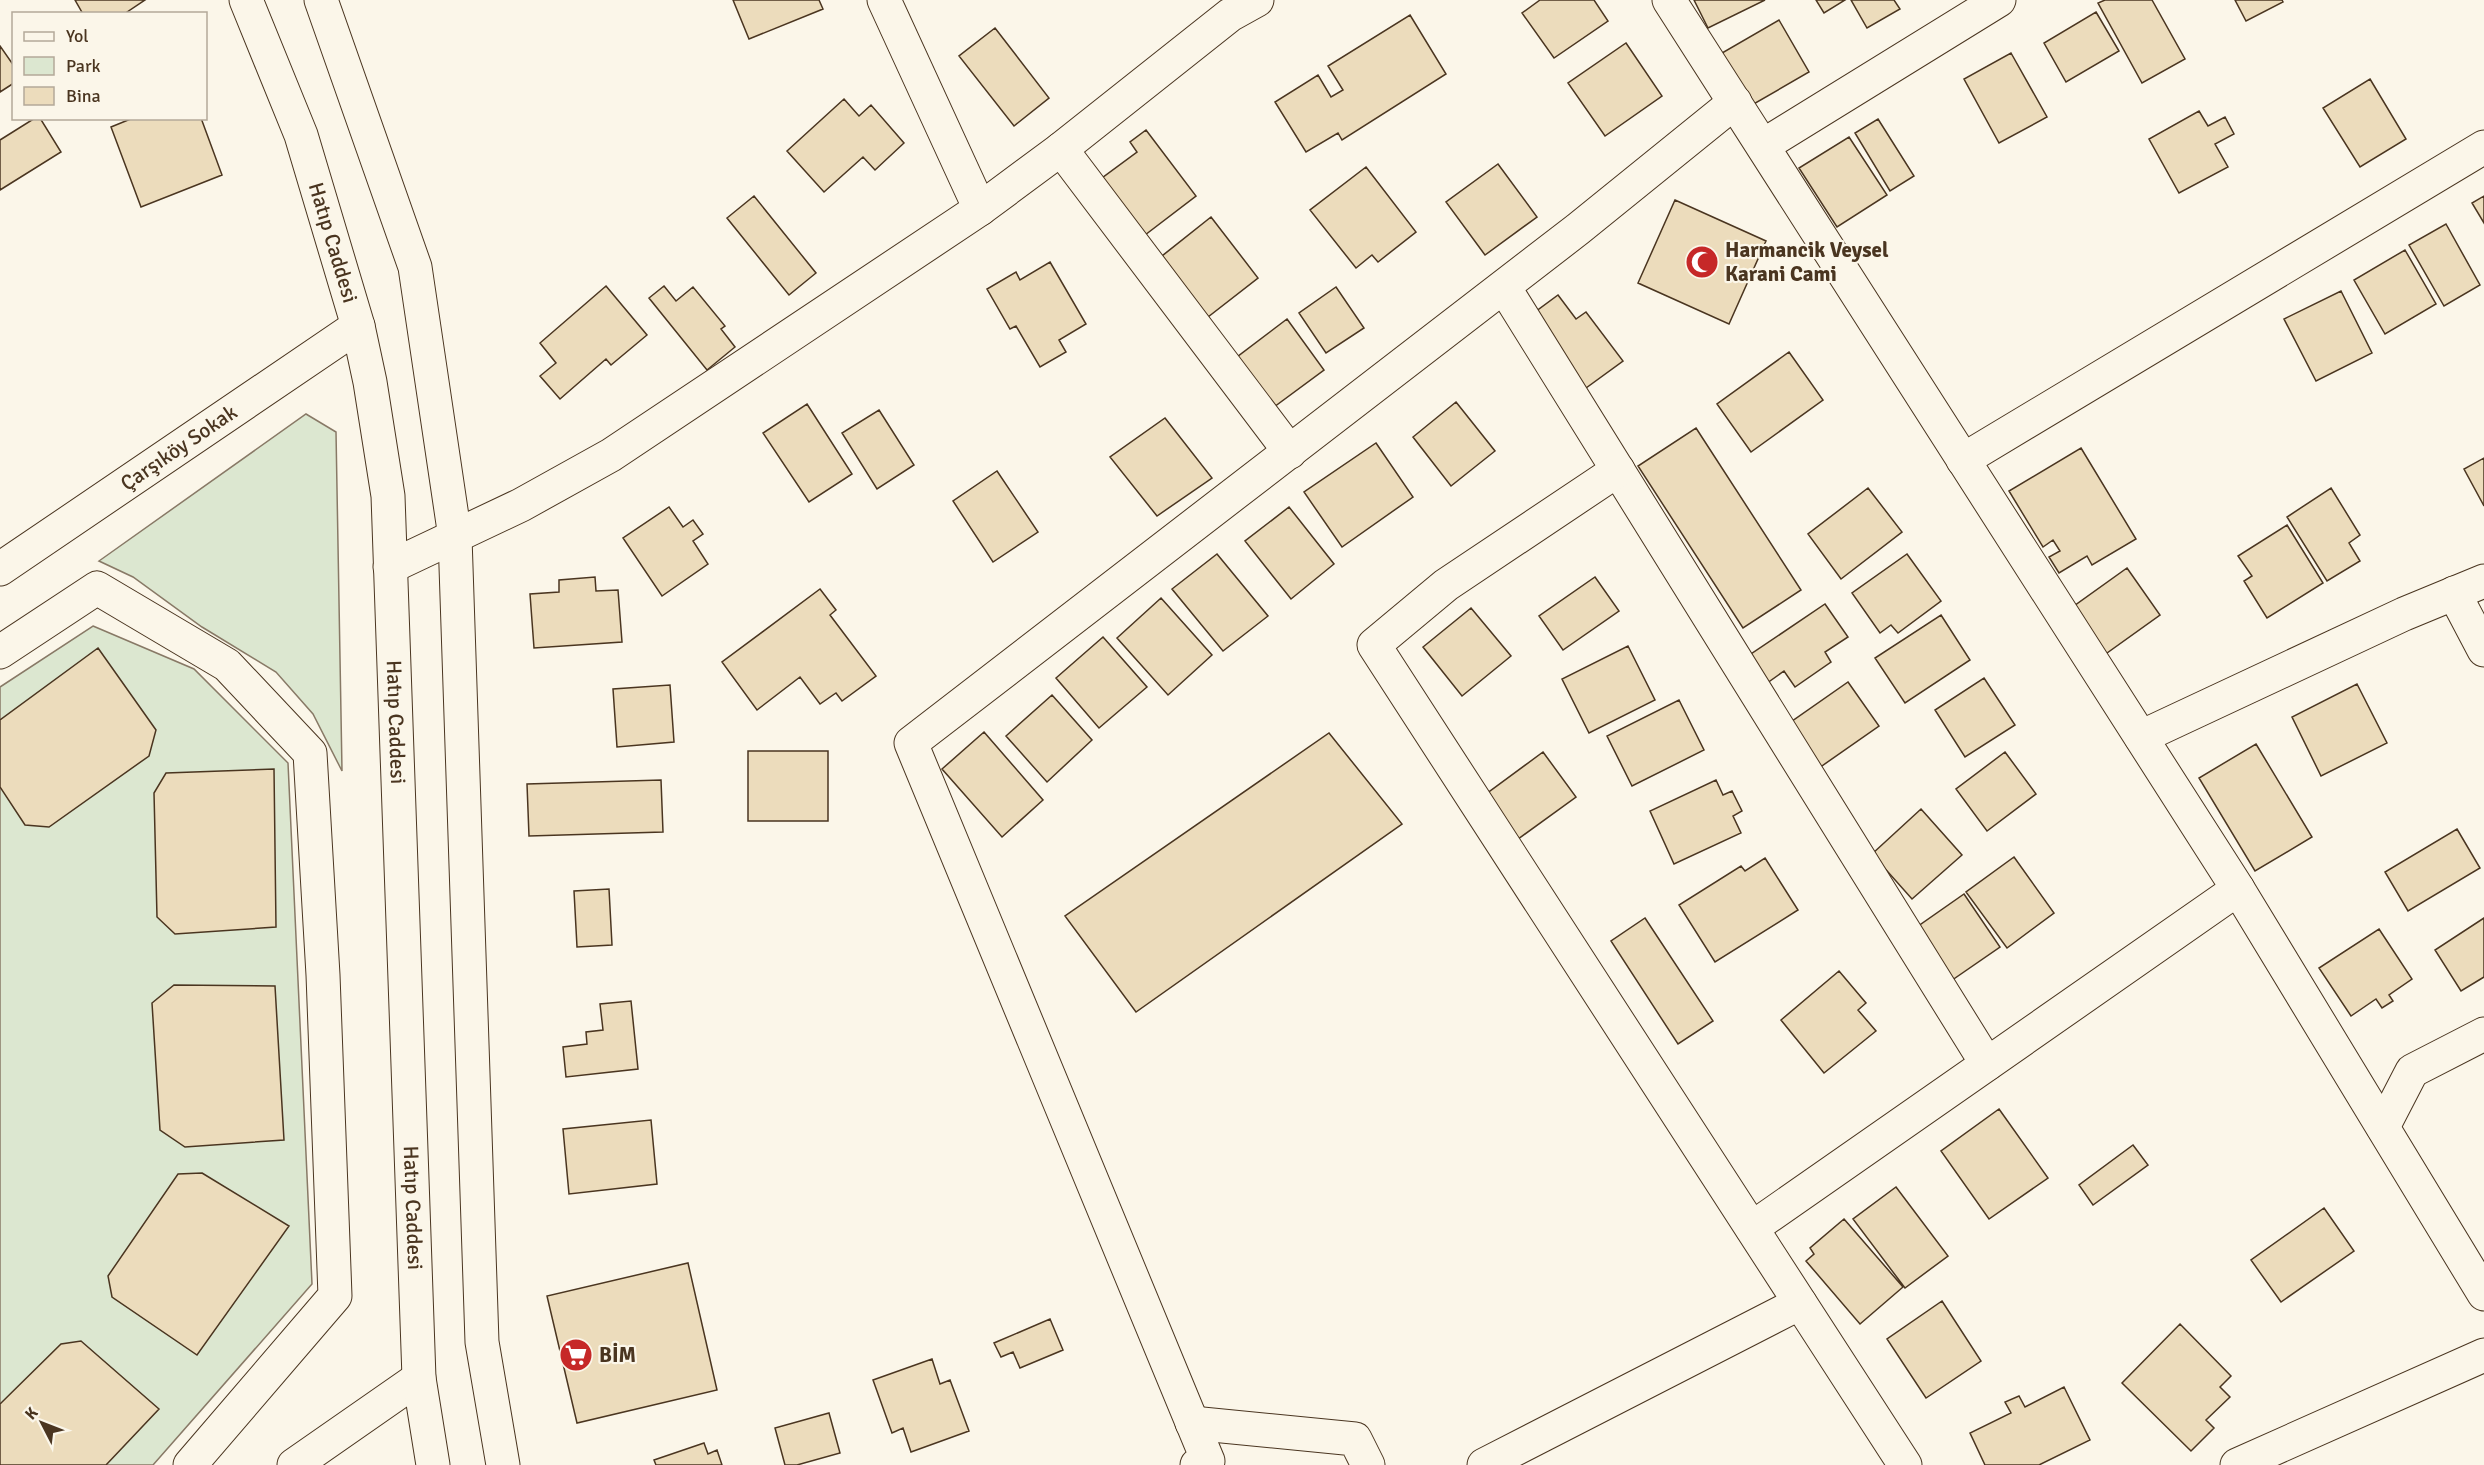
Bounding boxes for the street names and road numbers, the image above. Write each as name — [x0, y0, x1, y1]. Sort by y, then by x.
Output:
street label: Hatıp Caddesi — [303, 179, 363, 306]
street label: Çarşıköy Sokak — [115, 399, 242, 496]
street label: Hatıp Caddesi — [381, 659, 411, 785]
street label: Hatıp Caddesi — [398, 1145, 428, 1270]

